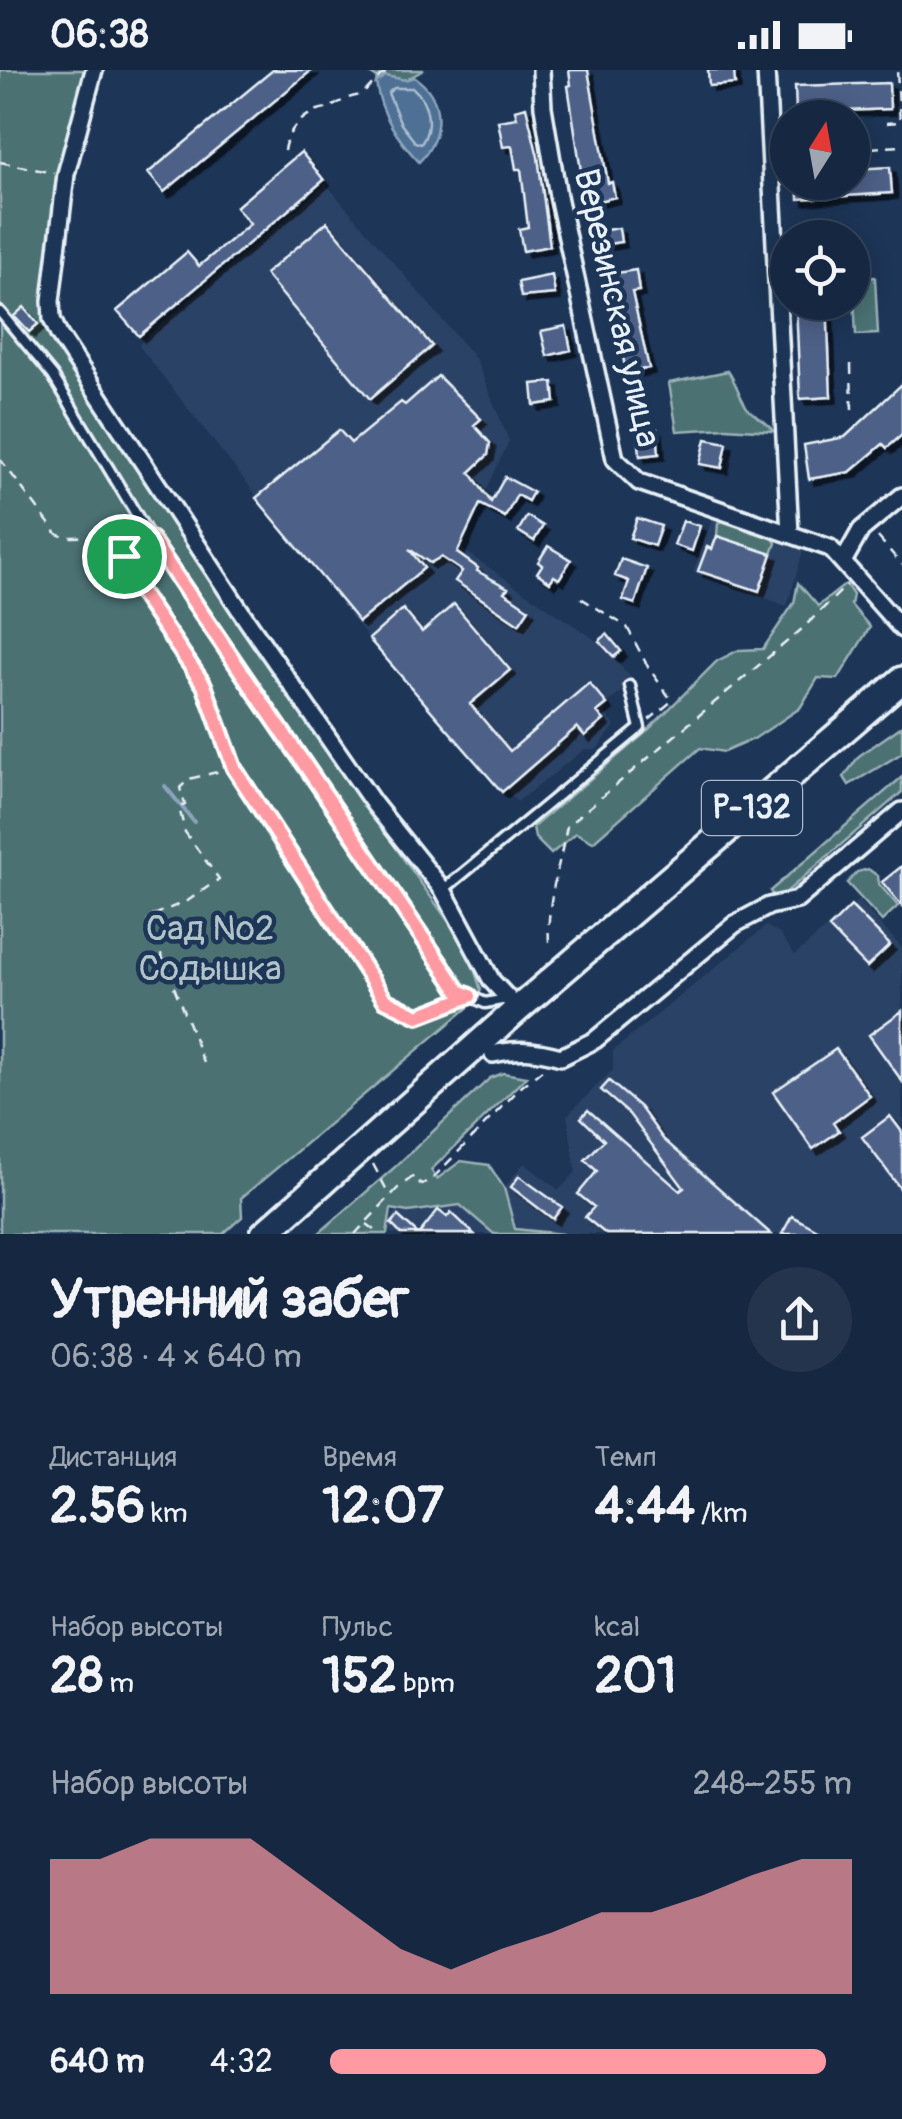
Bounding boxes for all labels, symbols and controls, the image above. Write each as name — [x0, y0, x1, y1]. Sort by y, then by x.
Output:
text: 06:38 — [50, 11, 149, 59]
north arrow — [770, 100, 870, 200]
map controls — [770, 100, 870, 320]
street label: Верезинская улица — [564, 165, 670, 451]
button: locate — [770, 220, 870, 320]
pin — [82, 514, 167, 599]
icon: arrive — [97, 529, 152, 584]
road number: Р-132 — [702, 781, 802, 835]
park label: Сад №2 Содышка — [138, 907, 282, 991]
text: Утренний забег — [50, 1265, 409, 1334]
button: share — [747, 1267, 852, 1372]
text: 06:38 · 4 × 640 m — [50, 1337, 302, 1377]
text: Дистанция — [50, 1440, 177, 1475]
text: Время — [322, 1440, 397, 1475]
text: Темп — [595, 1440, 657, 1475]
text: 2.56 — [50, 1475, 145, 1538]
text: 12:07 — [322, 1475, 444, 1538]
text: 4:44 — [595, 1475, 695, 1538]
text: km — [145, 1496, 188, 1531]
text: /km — [695, 1496, 748, 1531]
text: Набор высоты — [50, 1610, 223, 1645]
text: Пульс — [322, 1610, 393, 1645]
text: kcal — [595, 1610, 640, 1645]
text: 28 — [50, 1645, 103, 1708]
text: 152 — [322, 1645, 397, 1708]
text: 201 — [595, 1645, 676, 1708]
text: m — [103, 1666, 134, 1701]
text: bpm — [397, 1666, 455, 1701]
text: Набор высоты — [50, 1764, 248, 1804]
text: 248–255 m — [693, 1764, 852, 1804]
text: 640 m — [50, 2042, 144, 2082]
text: 4:32 — [210, 2042, 273, 2082]

